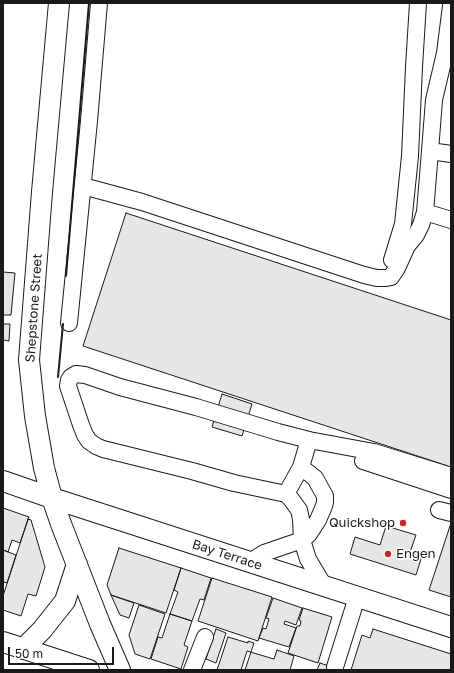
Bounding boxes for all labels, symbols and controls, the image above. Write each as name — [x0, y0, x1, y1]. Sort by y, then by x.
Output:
street label: Shepstone Street — [22, 253, 46, 363]
place label: Quickshop — [329, 515, 395, 531]
marker: Quickshop — [398, 518, 408, 528]
street label: Bay Terrace — [190, 536, 264, 574]
place label: Engen — [396, 546, 435, 562]
marker: Engen — [383, 549, 393, 559]
scale bar — [10, 639, 116, 665]
text: 50 m — [15, 646, 43, 661]

